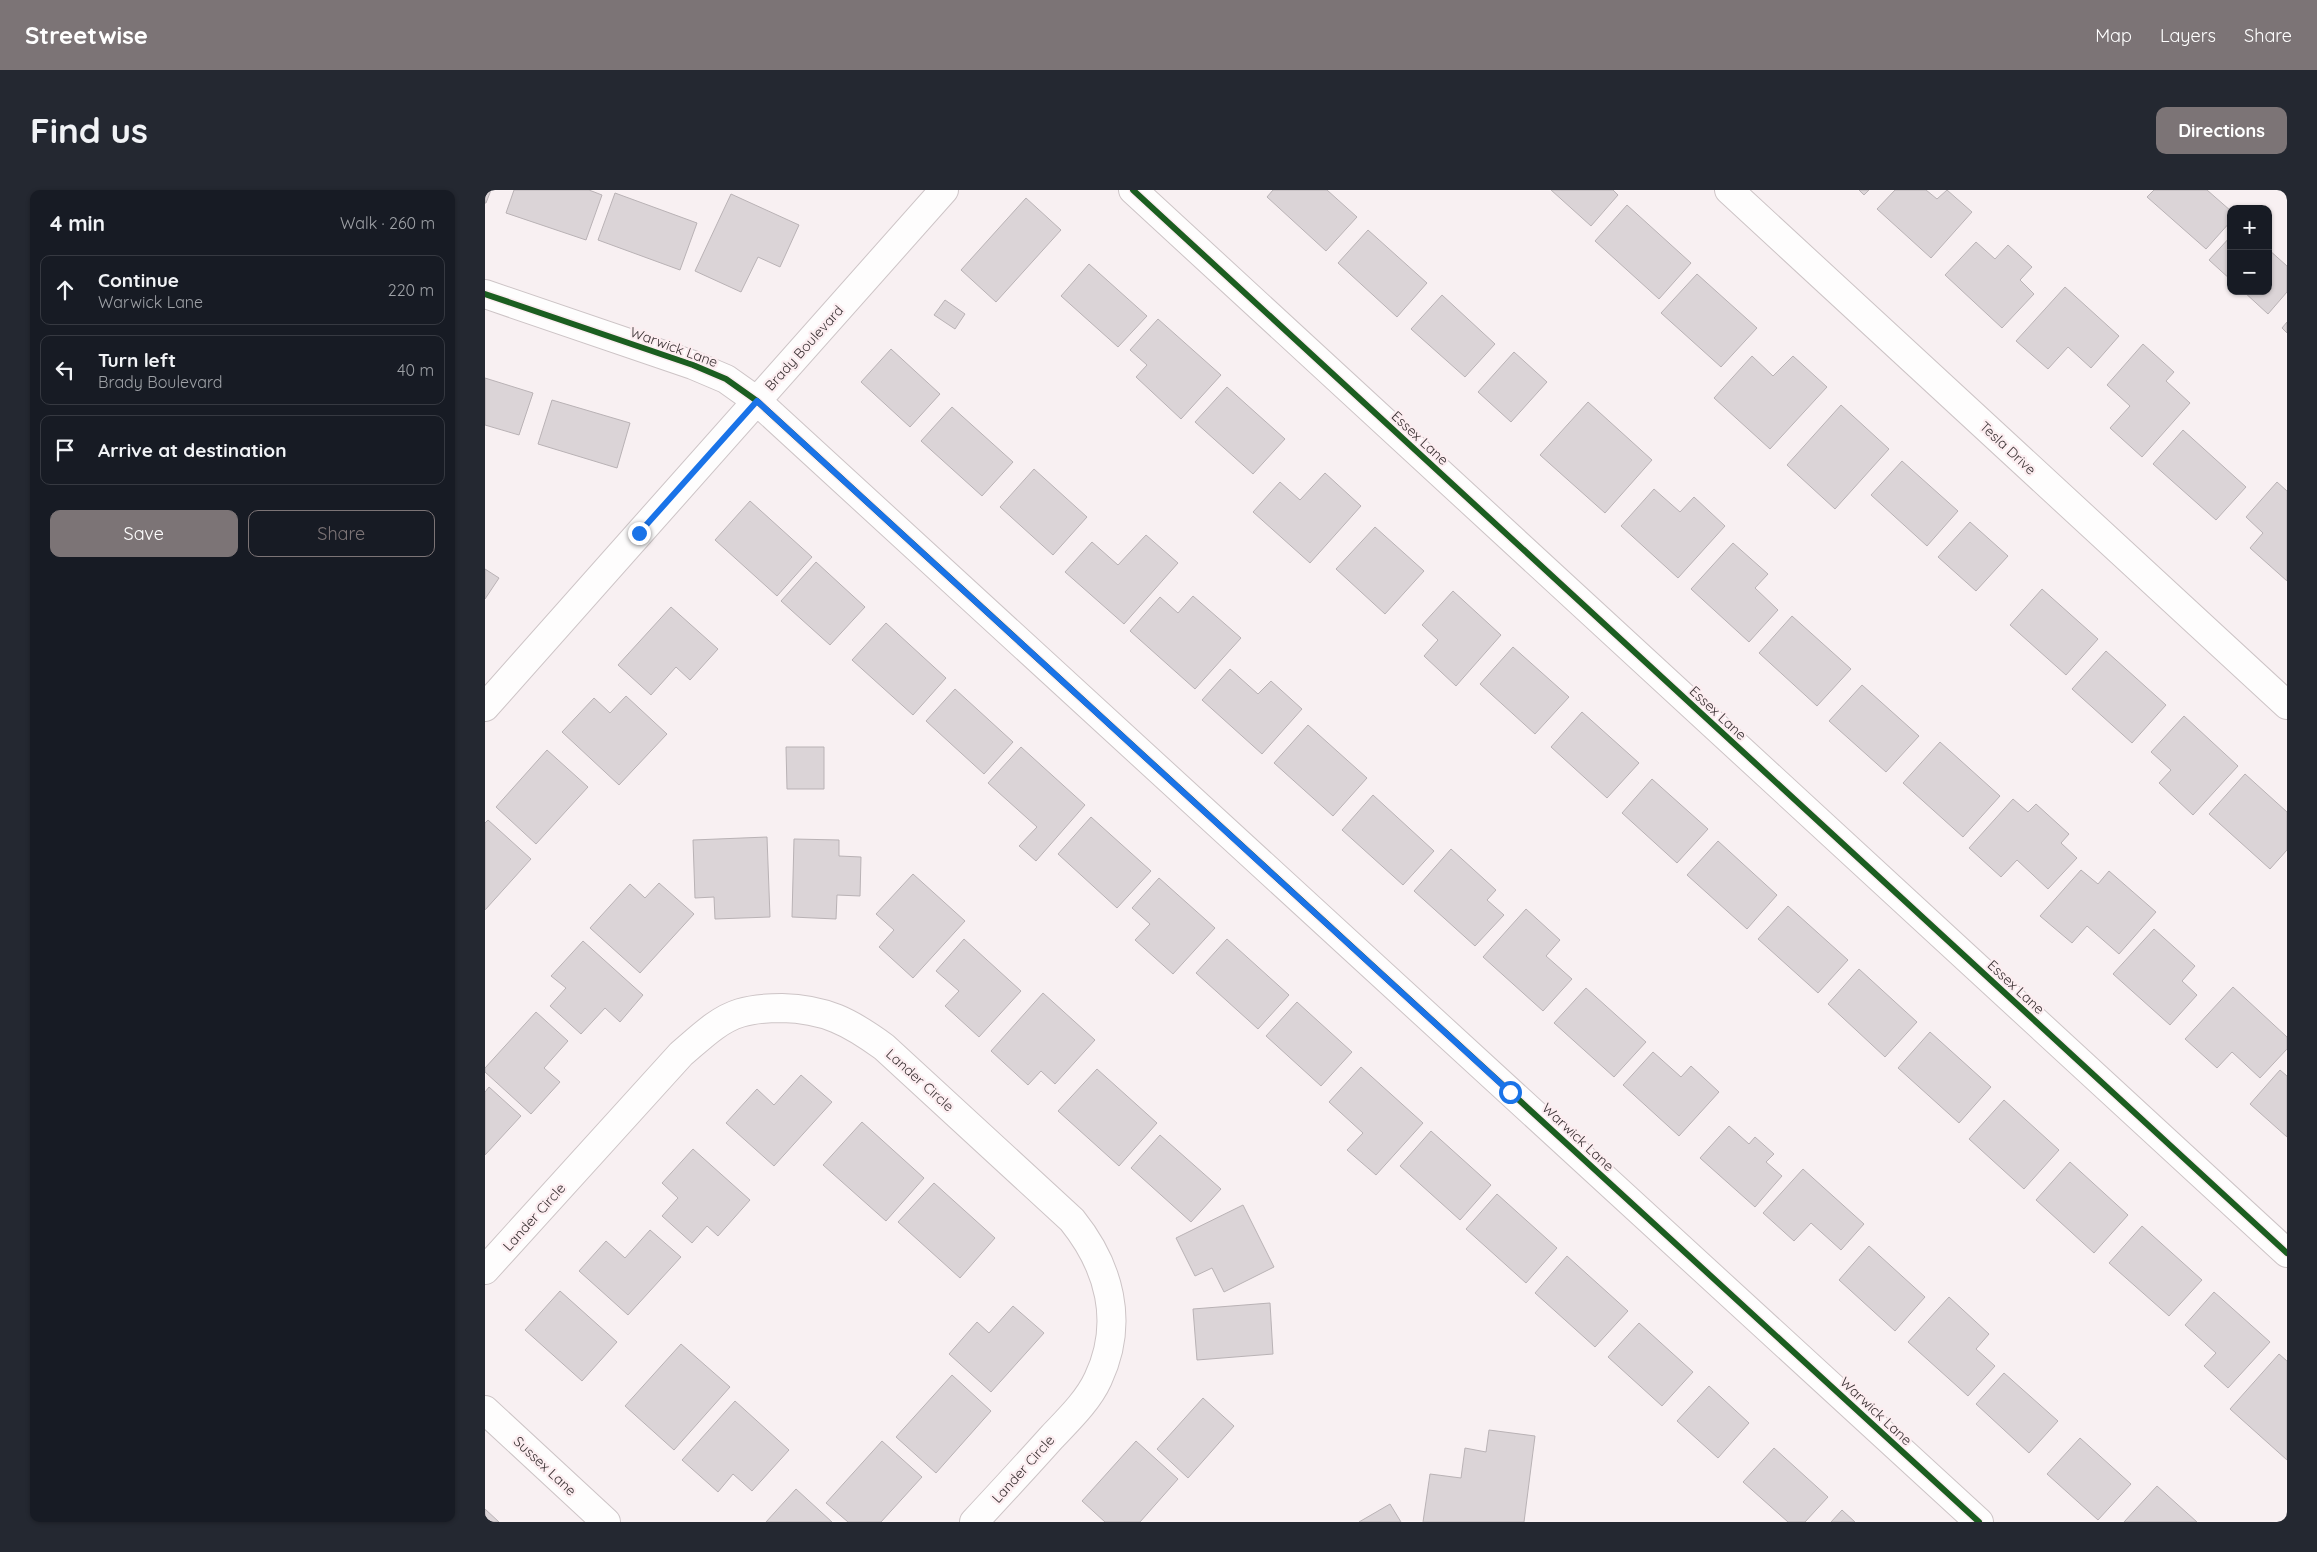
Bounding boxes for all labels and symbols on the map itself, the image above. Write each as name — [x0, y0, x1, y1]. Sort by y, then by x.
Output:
street label: Brady Boulevard — [761, 301, 847, 395]
street label: Warwick Lane — [628, 323, 720, 371]
street label: Essex Lane — [1388, 407, 1452, 469]
street label: Tesla Drive — [1976, 417, 2040, 479]
route end — [628, 522, 651, 545]
street label: Essex Lane — [1686, 682, 1750, 744]
street label: Essex Lane — [1984, 956, 2048, 1018]
street label: Lander Circle — [882, 1045, 958, 1115]
route start — [1499, 1081, 1522, 1104]
street label: Warwick Lane — [1538, 1099, 1618, 1175]
street label: Lander Circle — [499, 1179, 569, 1255]
street label: Warwick Lane — [1836, 1373, 1916, 1449]
street label: Lander Circle — [988, 1431, 1058, 1507]
street label: Sussex Lane — [510, 1432, 580, 1500]

